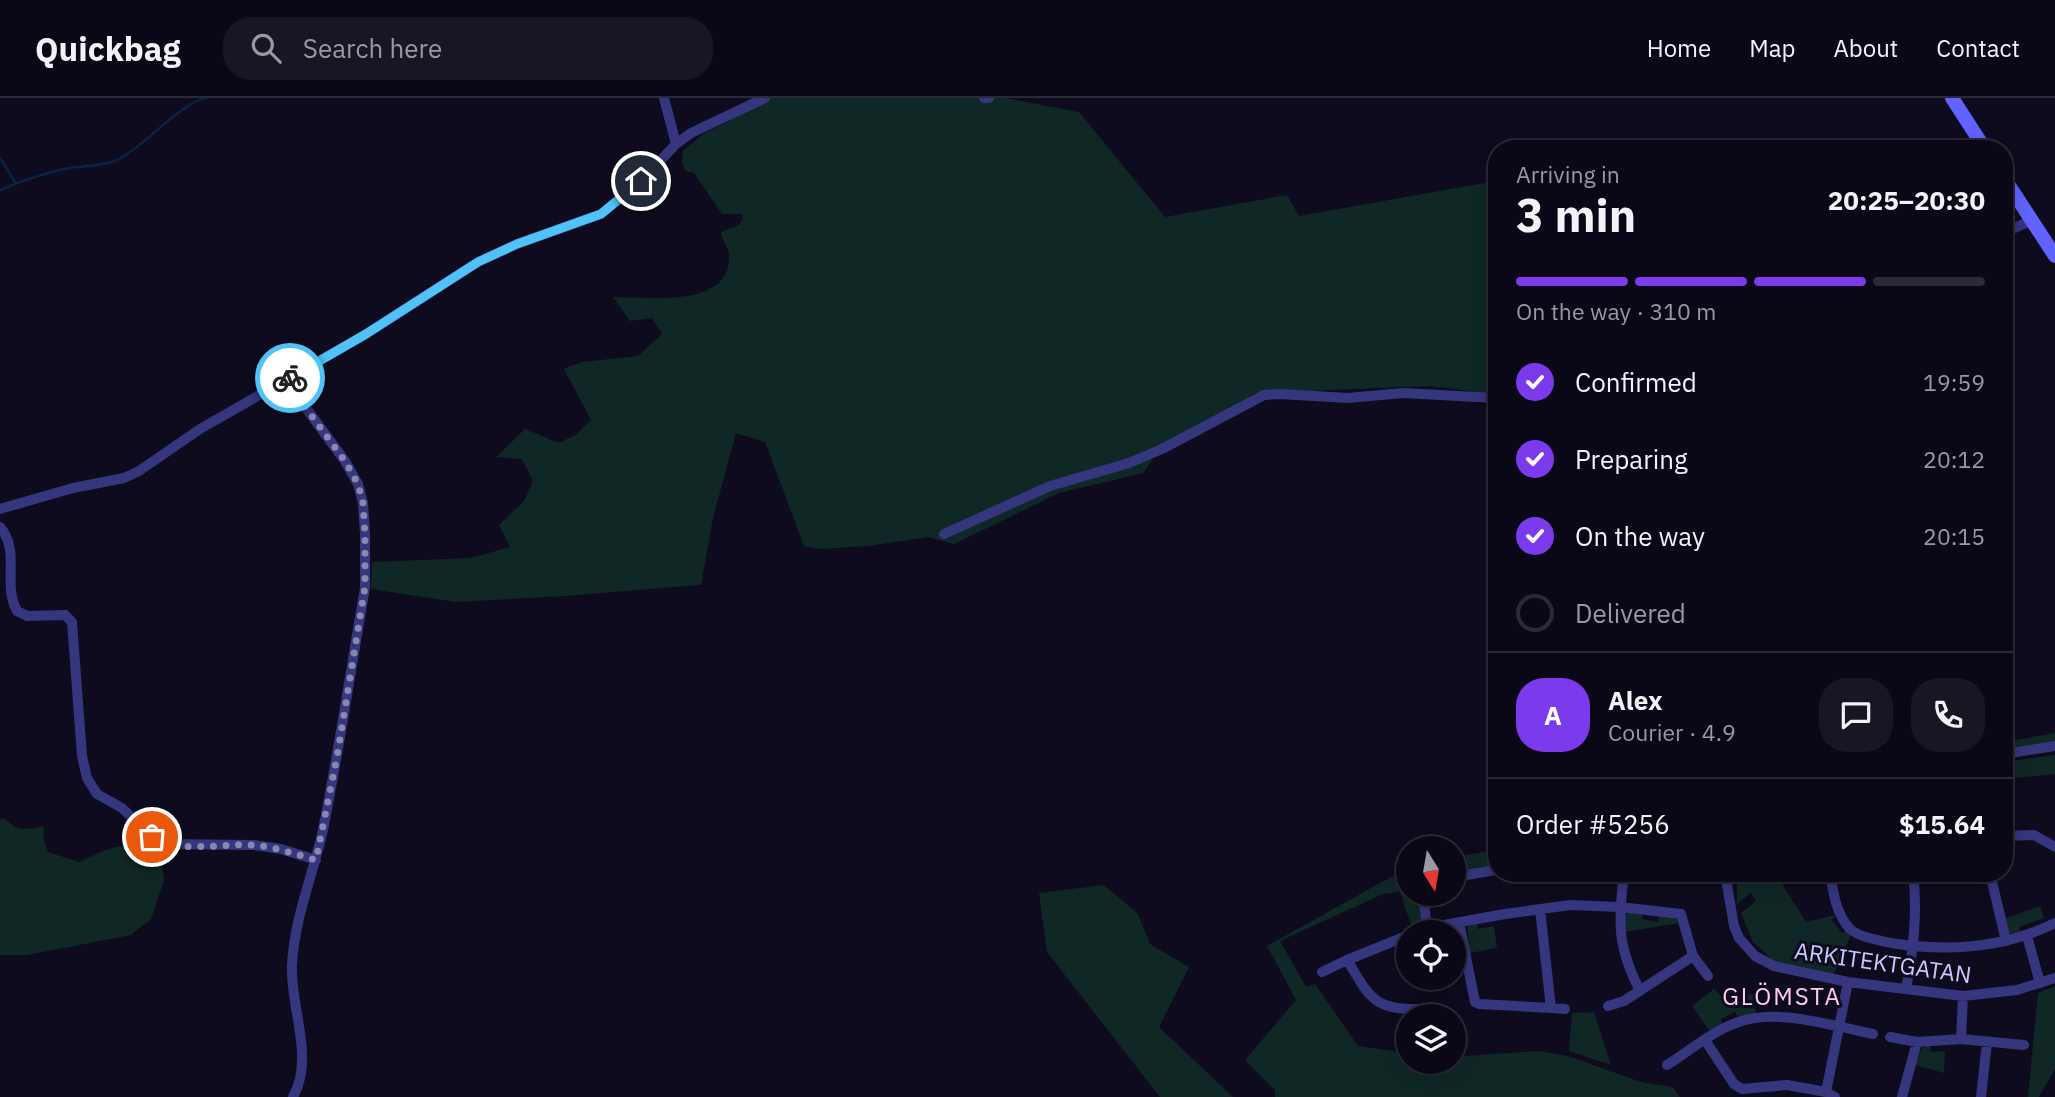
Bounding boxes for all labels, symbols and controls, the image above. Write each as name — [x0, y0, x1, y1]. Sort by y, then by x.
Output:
search box — [223, 17, 713, 80]
text: Quickbag — [35, 27, 181, 70]
icon: search — [247, 29, 285, 67]
text: Search here — [303, 31, 442, 65]
text: Home — [1647, 32, 1711, 64]
text: Map — [1749, 32, 1795, 64]
text: About — [1833, 32, 1898, 64]
text: Contact — [1936, 32, 2020, 64]
pin — [611, 151, 671, 211]
text: Arriving in — [1516, 159, 1620, 189]
icon: home — [622, 162, 660, 200]
text: 20:25–20:30 — [1828, 183, 1985, 217]
text: 3 min — [1516, 185, 1636, 245]
text: On the way · 310 m — [1516, 296, 1716, 326]
courier — [255, 343, 325, 413]
icon: bike — [271, 359, 309, 397]
icon: check — [1516, 363, 1554, 401]
text: Confirmed — [1575, 365, 1697, 399]
text: 19:59 — [1923, 367, 1985, 397]
icon: check — [1516, 440, 1554, 478]
text: Preparing — [1575, 442, 1688, 476]
text: 20:12 — [1923, 444, 1985, 474]
icon: check — [1516, 517, 1554, 555]
text: On the way — [1575, 519, 1705, 553]
text: 20:15 — [1923, 521, 1985, 551]
text: Delivered — [1575, 596, 1686, 630]
button: chat — [1819, 678, 1893, 752]
button: phone — [1911, 678, 1985, 752]
text: Alex — [1608, 683, 1662, 717]
text: A — [1544, 698, 1562, 732]
text: Courier · 4.9 — [1608, 717, 1736, 747]
pin — [122, 807, 182, 867]
text: Order #5256 — [1516, 807, 1670, 841]
text: $15.64 — [1899, 807, 1985, 841]
icon: bag — [133, 818, 171, 856]
north arrow — [1396, 836, 1466, 906]
map controls — [1396, 836, 1466, 1074]
button: locate — [1396, 920, 1466, 990]
street label: ARKITEKTGATAN — [1793, 935, 1973, 989]
district label: GLÖMSTA — [1722, 980, 1842, 1012]
button: layers — [1396, 1004, 1466, 1074]

